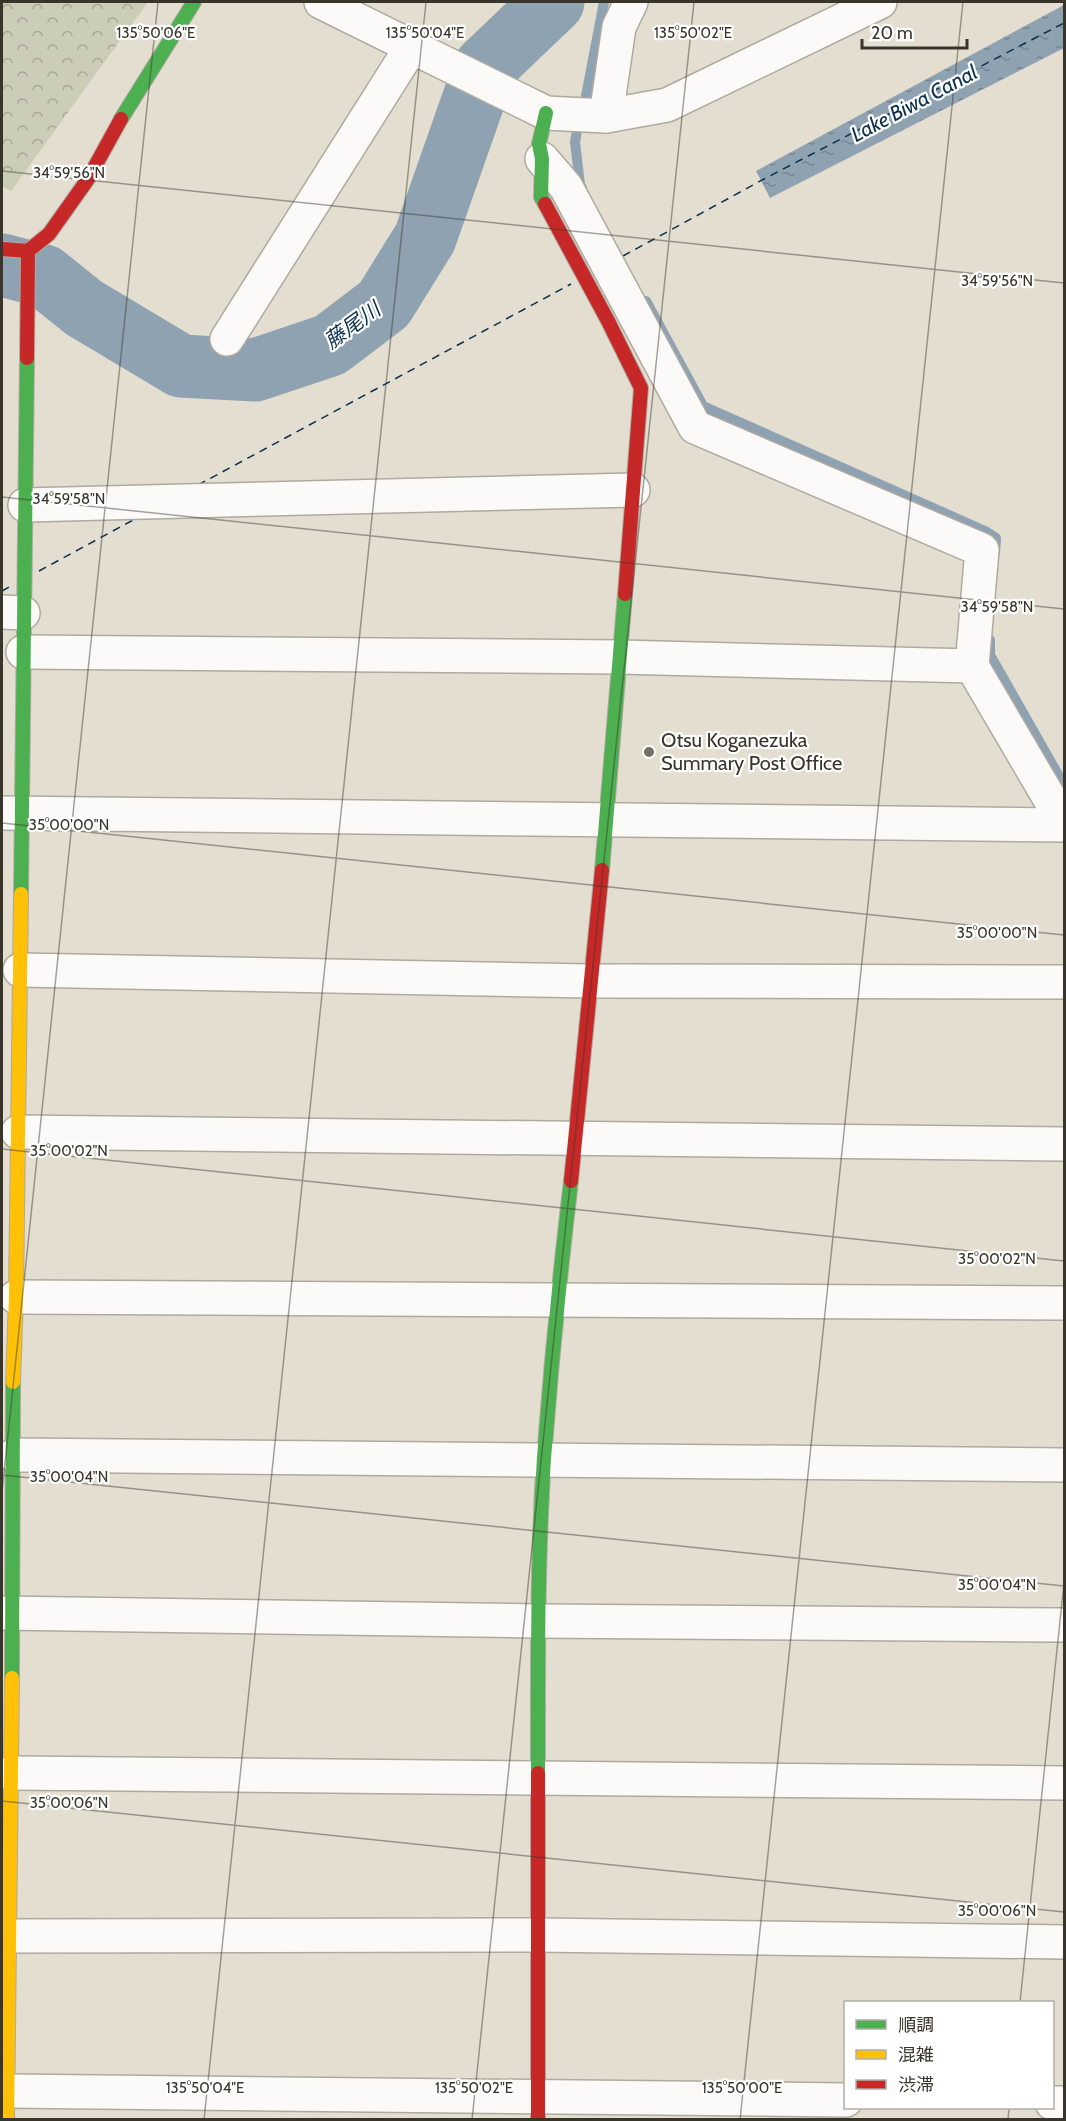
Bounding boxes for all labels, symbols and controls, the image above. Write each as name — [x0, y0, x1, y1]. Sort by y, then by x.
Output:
scale bar — [862, 12, 967, 50]
text: 20 m — [871, 22, 913, 44]
text: 135°50'06"E — [117, 24, 195, 42]
text: 135°50'04"E — [386, 24, 464, 42]
text: 135°50'02"E — [654, 24, 732, 42]
water label: Lake Biwa Canal — [847, 59, 982, 147]
text: 34°59'56"N — [33, 164, 105, 182]
text: 34°59'56"N — [961, 272, 1033, 290]
water label: 藤尾川 — [319, 295, 386, 354]
text: 34°59'58"N — [33, 490, 105, 508]
text: 34°59'58"N — [961, 598, 1033, 616]
place label: Otsu Koganezuka Summary Post Office — [661, 728, 842, 775]
marker: Otsu Koganezuka Summary Post Office — [642, 745, 656, 759]
text: 35°00'00"N — [29, 816, 109, 834]
text: 35°00'00"N — [957, 924, 1037, 942]
text: 35°00'02"N — [30, 1142, 108, 1160]
text: 35°00'02"N — [958, 1250, 1036, 1268]
text: 35°00'04"N — [30, 1468, 108, 1486]
text: 35°00'04"N — [958, 1576, 1036, 1594]
text: 35°00'06"N — [30, 1794, 108, 1812]
text: 35°00'06"N — [958, 1902, 1036, 1920]
legend — [844, 2001, 1054, 2109]
text: 順調 — [898, 2014, 934, 2036]
text: 混雑 — [898, 2044, 934, 2066]
text: 渋滞 — [898, 2074, 934, 2096]
text: 135°50'04"E — [166, 2079, 244, 2097]
text: 135°50'02"E — [435, 2079, 513, 2097]
text: 135°50'00"E — [702, 2079, 782, 2097]

